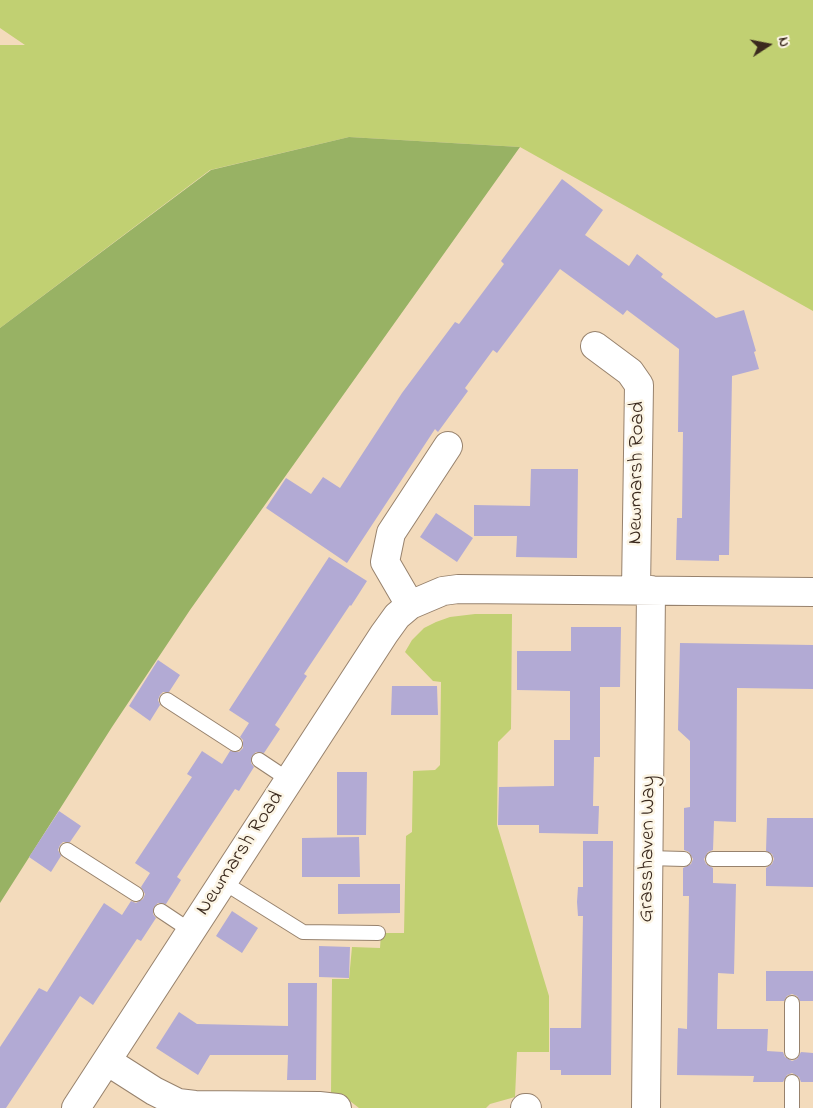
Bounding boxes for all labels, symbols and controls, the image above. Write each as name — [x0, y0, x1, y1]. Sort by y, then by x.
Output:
north arrow — [743, 20, 793, 70]
text: N — [772, 35, 794, 49]
street label: Newmarsh Road — [624, 401, 652, 545]
street label: Grasshaven Way — [635, 775, 663, 923]
street label: Newmarsh Road — [191, 787, 291, 921]

